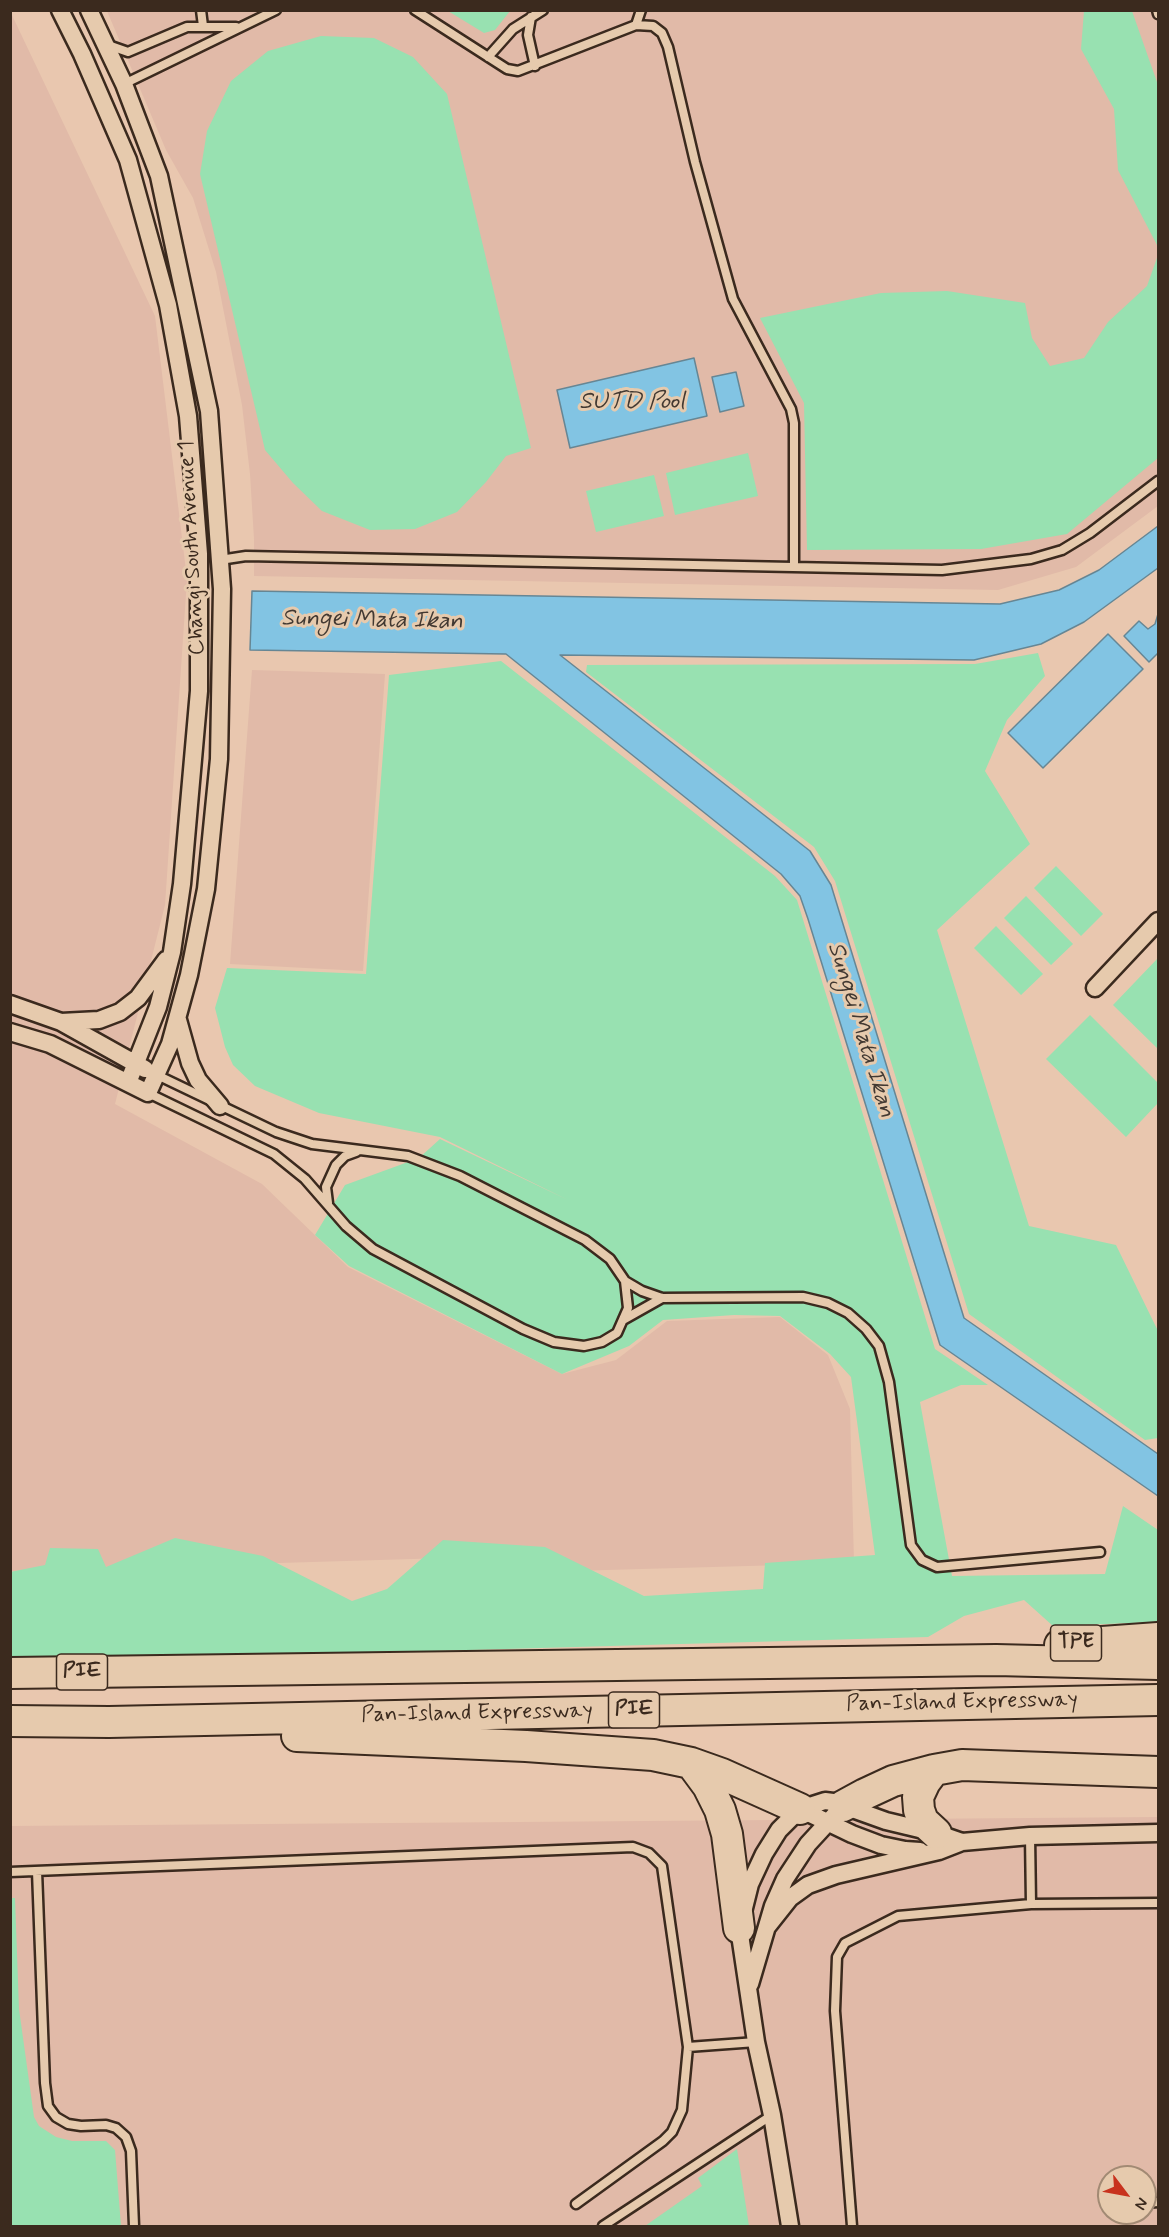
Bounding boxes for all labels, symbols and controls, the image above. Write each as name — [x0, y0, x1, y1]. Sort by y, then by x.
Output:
water label: SUTD Pool — [579, 389, 685, 417]
street label: Changi South Avenue 1 — [174, 440, 212, 656]
water label: Sungei Mata Ikan — [281, 605, 463, 637]
water label: Sungei Mata Ikan — [820, 939, 900, 1121]
road number: TPE — [1050, 1625, 1102, 1661]
road number: PIE — [56, 1654, 107, 1690]
street label: Pan-Island Expressway — [846, 1688, 1078, 1718]
road number: PIE — [608, 1692, 660, 1728]
street label: Pan-Island Expressway — [361, 1699, 593, 1729]
north arrow — [1097, 2165, 1157, 2225]
text: N — [1129, 2194, 1153, 2214]

